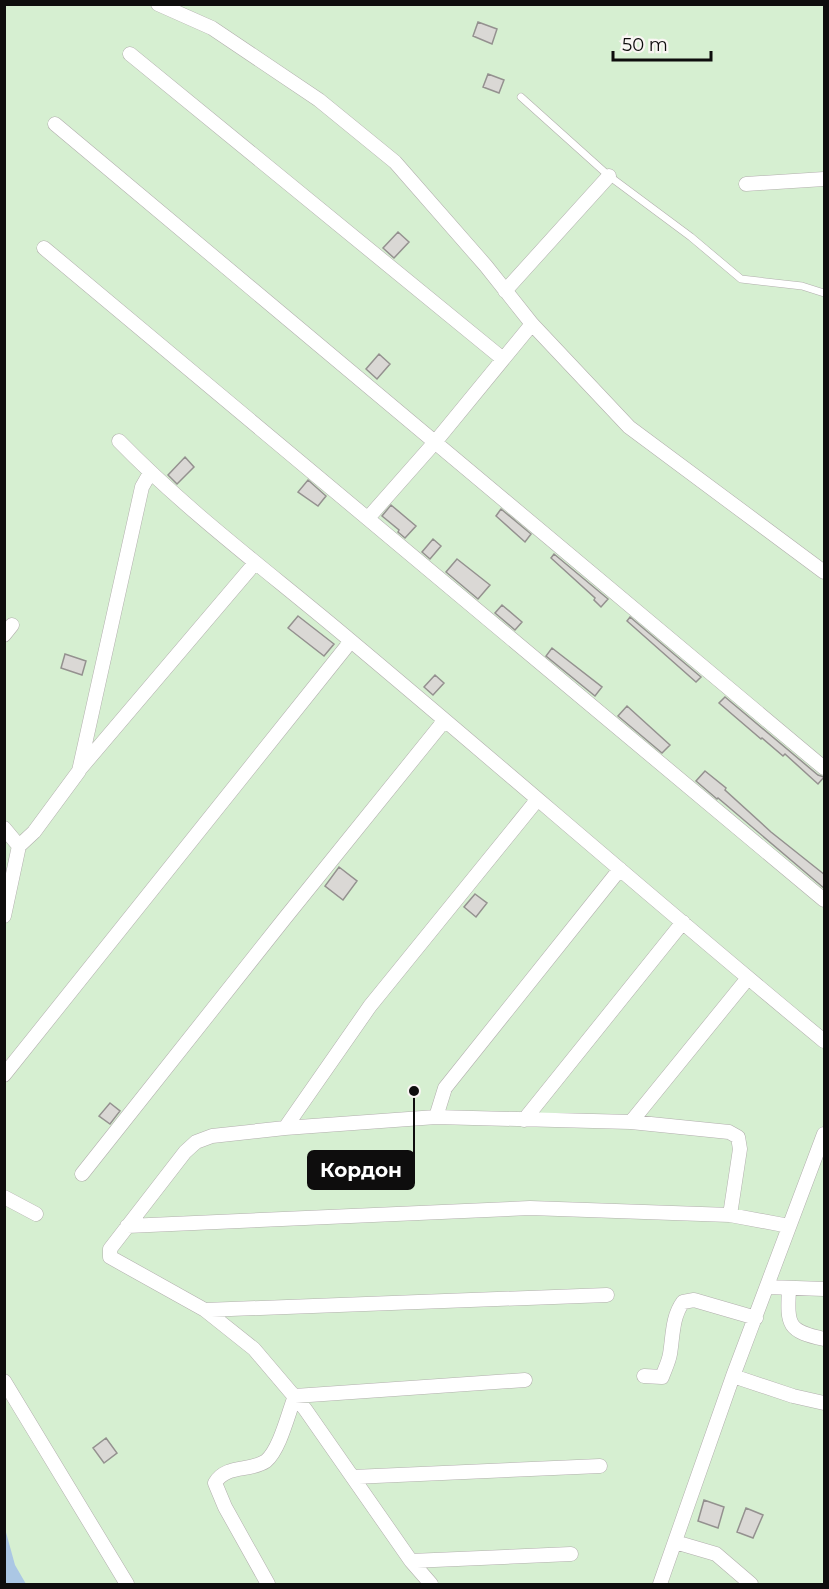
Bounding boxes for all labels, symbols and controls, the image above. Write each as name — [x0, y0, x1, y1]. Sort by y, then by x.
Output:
scale bar — [613, 24, 710, 62]
text: 50 m — [622, 34, 668, 56]
callout: Кордон — [308, 1151, 414, 1189]
text: Кордон — [320, 1158, 402, 1182]

